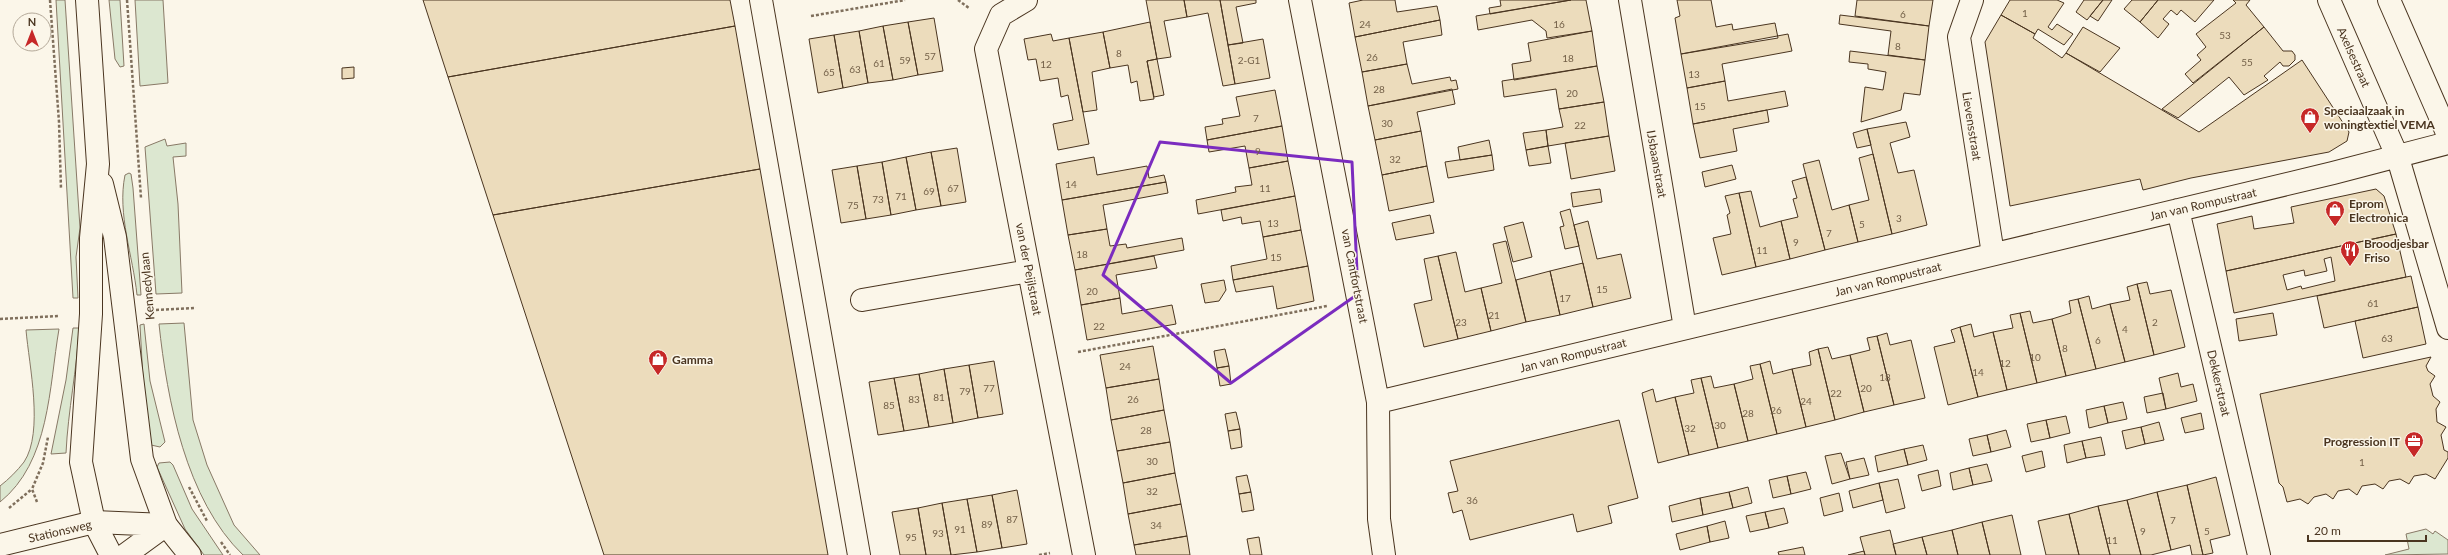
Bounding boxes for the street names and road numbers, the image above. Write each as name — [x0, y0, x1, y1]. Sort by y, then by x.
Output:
street label: Axelsestraat — [2334, 25, 2374, 90]
street label: Lievensstraat — [1959, 91, 1985, 162]
street label: IJsbaanstraat — [1644, 129, 1670, 200]
street label: Jan van Rompustraat — [2148, 184, 2259, 224]
street label: van der Peijlstraat — [1013, 222, 1045, 317]
street label: van Cantfortstraat — [1338, 228, 1372, 325]
street label: Kennedylaan — [137, 252, 157, 320]
street label: Jan van Rompustraat — [1833, 258, 1943, 299]
street label: Jan van Rompustraat — [1518, 334, 1628, 375]
street label: Dekkerstraat — [2204, 348, 2234, 418]
street label: Stationsweg — [27, 516, 93, 546]

